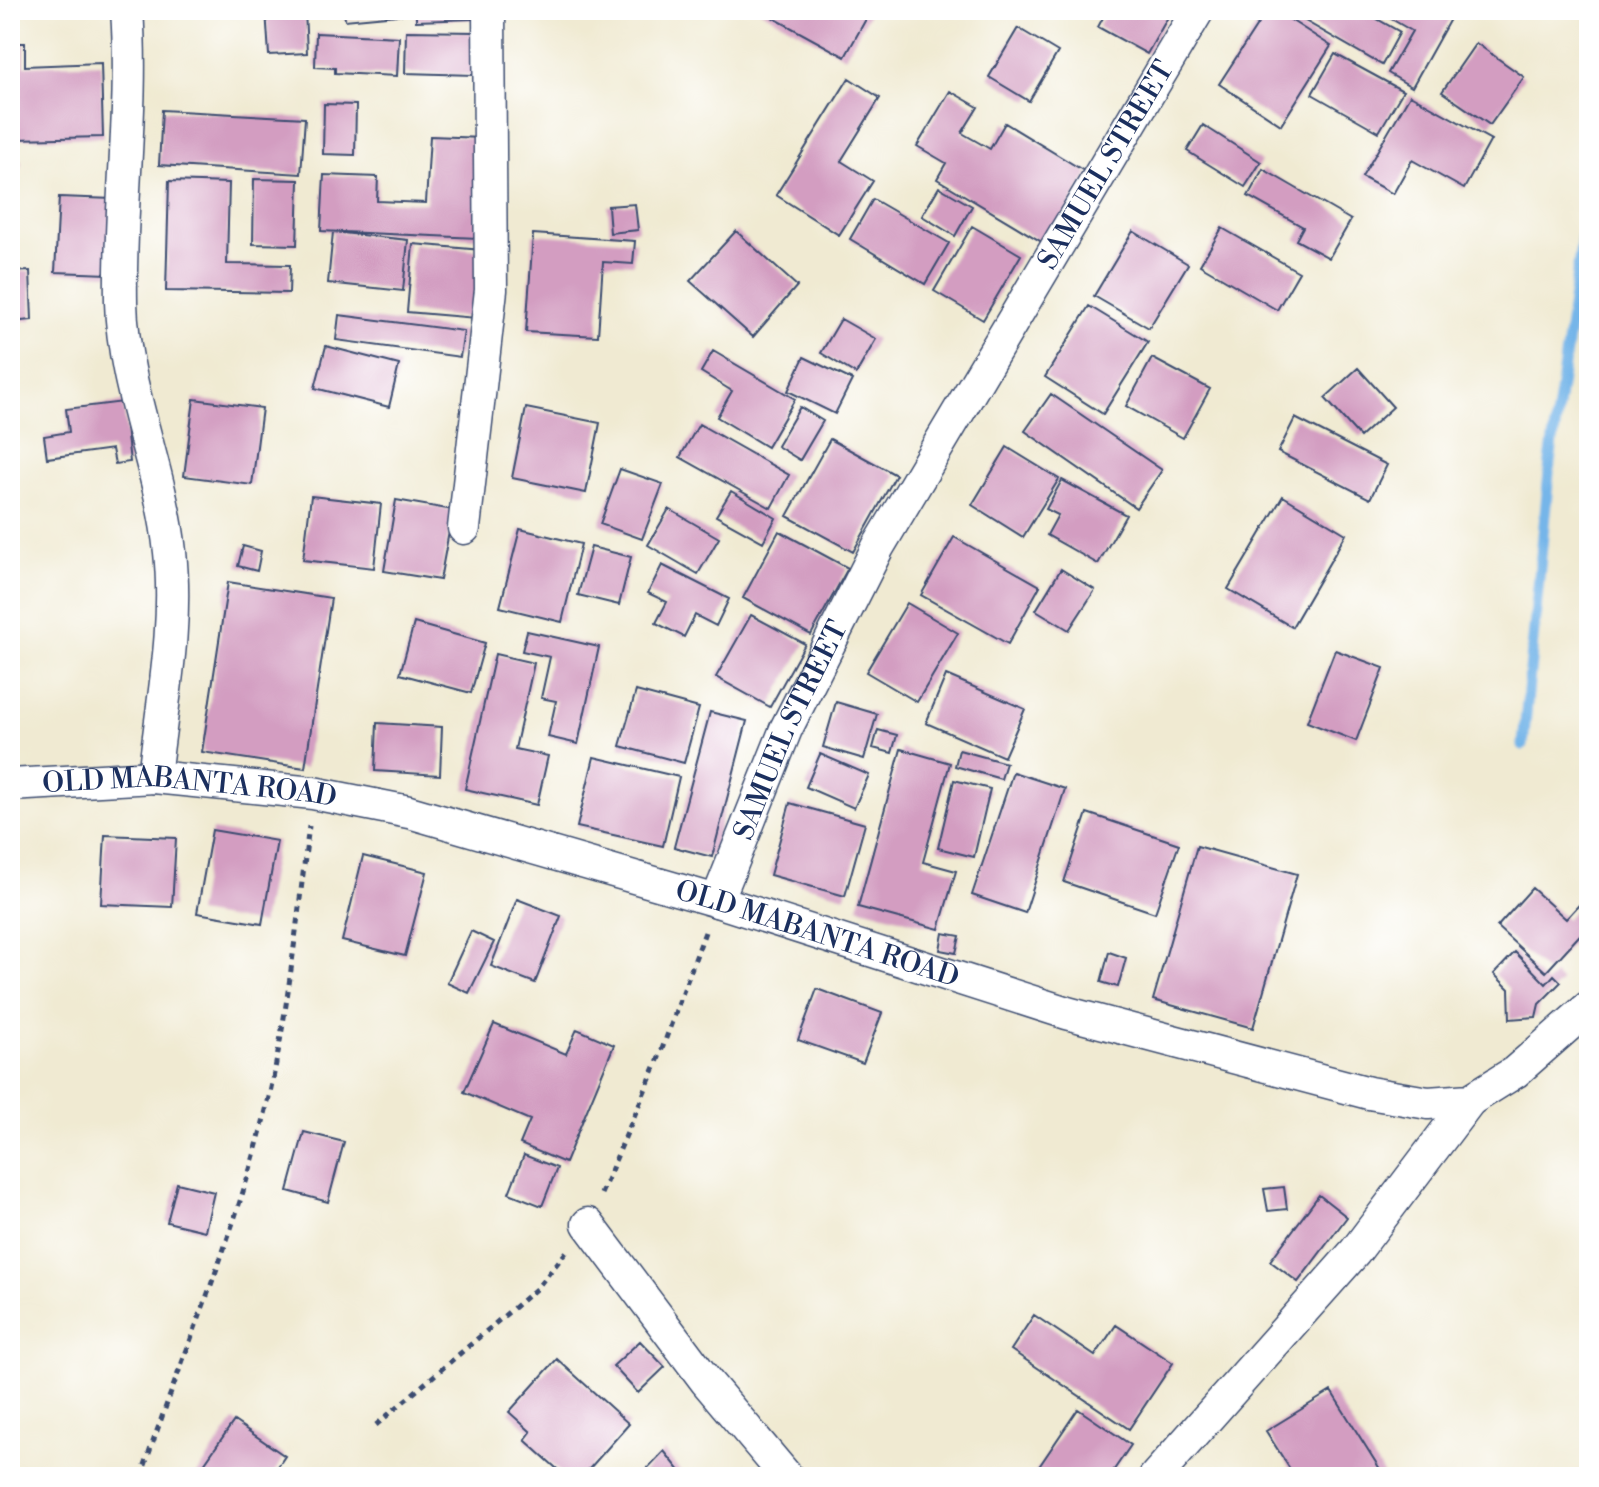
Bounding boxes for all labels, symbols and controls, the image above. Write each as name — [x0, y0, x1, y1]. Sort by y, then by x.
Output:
street label: SAMUEL STREET — [1030, 54, 1181, 276]
street label: SAMUEL STREET — [726, 615, 855, 845]
street label: OLD MABANTA ROAD — [41, 759, 340, 815]
street label: OLD MABANTA ROAD — [672, 872, 964, 995]

